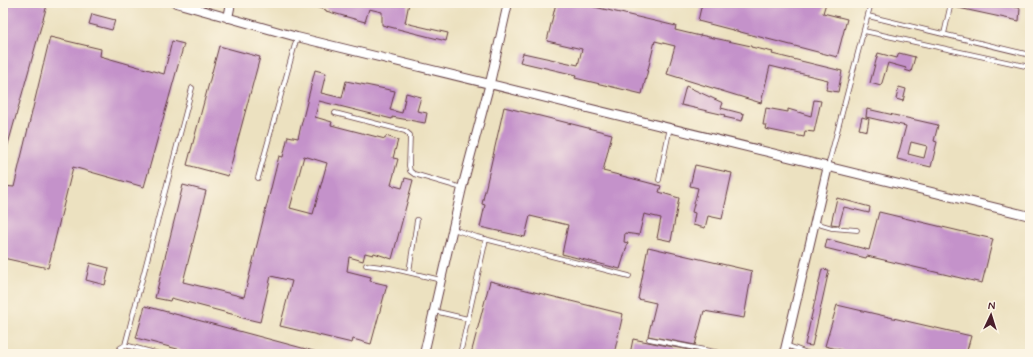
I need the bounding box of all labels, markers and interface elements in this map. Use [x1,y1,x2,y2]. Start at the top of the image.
north arrow [971,295,1011,335]
text: N [987,299,996,313]

